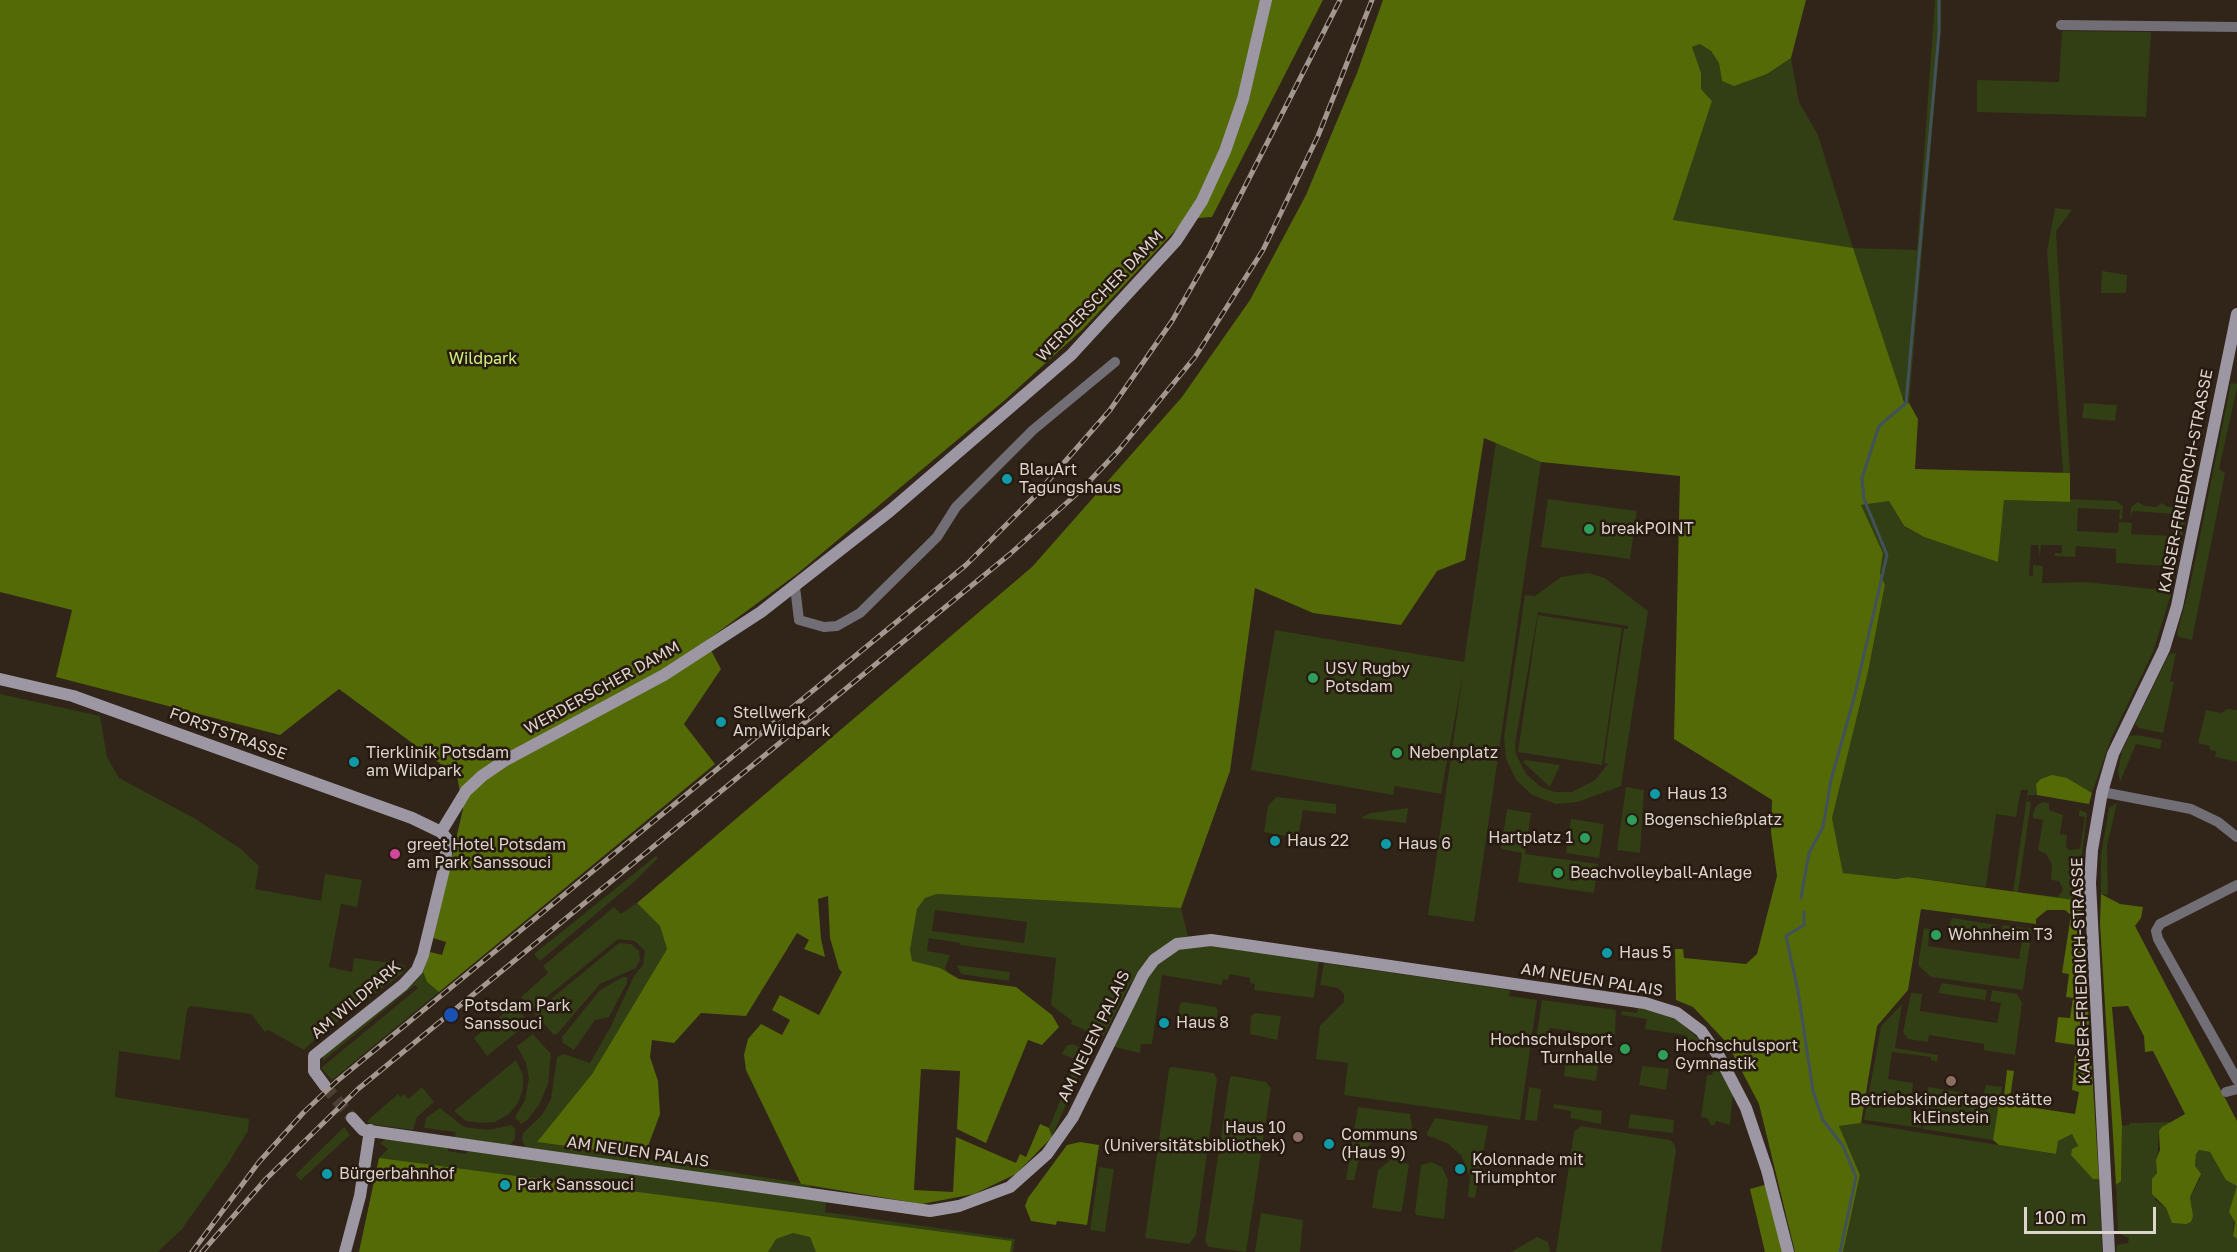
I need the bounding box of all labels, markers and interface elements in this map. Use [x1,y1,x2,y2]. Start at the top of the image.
street label: WERDERSCHER DAMM [1032,226,1168,366]
park label: Wildpark [449,349,517,369]
street label: KAISER-FRIEDRICH-STRASSE [2155,368,2217,594]
place label: BlauArt Tagungshaus [1019,460,1121,498]
marker: BlauArt Tagungshaus [1000,472,1014,486]
place label: breakPOINT [1601,519,1694,539]
marker: breakPOINT [1582,522,1596,536]
street label: WERDERSCHER DAMM [521,637,683,739]
place label: USV Rugby Potsdam [1325,659,1410,697]
marker: USV Rugby Potsdam [1306,671,1320,685]
place label: Stellwerk Am Wildpark [733,703,830,741]
street label: FORSTSTRASSE [167,704,289,764]
marker: Stellwerk Am Wildpark [714,715,728,729]
place label: Tierklinik Potsdam am Wildpark [366,743,509,781]
place label: Nebenplatz [1409,743,1498,763]
marker: Nebenplatz [1390,746,1404,760]
marker: Tierklinik Potsdam am Wildpark [347,755,361,769]
place label: Haus 13 [1667,784,1727,804]
marker: Haus 13 [1648,787,1662,801]
place label: Bogenschießplatz [1644,810,1782,830]
marker: Bogenschießplatz [1625,813,1639,827]
place label: Hartplatz 1 [1488,828,1573,848]
place label: Haus 22 [1287,831,1349,851]
marker: Hartplatz 1 [1578,831,1592,845]
marker: Haus 22 [1268,834,1282,848]
place label: Haus 6 [1398,834,1451,854]
place label: greet Hotel Potsdam am Park Sanssouci [407,835,566,873]
marker: Haus 6 [1379,837,1393,851]
marker: greet Hotel Potsdam am Park Sanssouci [388,847,402,861]
street label: KAISER-FRIEDRICH-STRASSE [2067,857,2095,1085]
place label: Beachvolleyball-Anlage [1570,863,1752,883]
marker: Beachvolleyball-Anlage [1551,866,1565,880]
place label: Wohnheim T3 [1948,925,2053,945]
marker: Wohnheim T3 [1929,928,1943,942]
place label: Haus 5 [1619,943,1672,963]
marker: Haus 5 [1600,946,1614,960]
street label: AM WILDPARK [307,957,405,1043]
street label: AM NEUEN PALAIS [1520,959,1664,1001]
street label: AM NEUEN PALAIS [1054,967,1134,1105]
place label: Potsdam Park Sanssouci [464,996,570,1034]
marker: Potsdam Park Sanssouci [442,1006,460,1024]
place label: Haus 8 [1176,1013,1229,1033]
marker: Haus 8 [1157,1016,1171,1030]
place label: Hochschulsport Turnhalle [1490,1030,1613,1068]
place label: Hochschulsport Gymnastik [1675,1036,1798,1074]
marker: Hochschulsport Turnhalle [1618,1042,1632,1056]
marker: Hochschulsport Gymnastik [1656,1048,1670,1062]
marker: Betriebskindertagesstätte klEinstein [1944,1074,1958,1088]
place label: Betriebskindertagesstätte klEinstein [1850,1090,2052,1128]
place label: Haus 10 (Universitätsbibliothek) [1103,1118,1286,1156]
place label: Communs (Haus 9) [1341,1125,1418,1163]
marker: Haus 10 (Universitätsbibliothek) [1291,1130,1305,1144]
street label: AM NEUEN PALAIS [566,1133,710,1171]
marker: Communs (Haus 9) [1322,1137,1336,1151]
place label: Kolonnade mit Triumphtor [1472,1150,1584,1188]
marker: Kolonnade mit Triumphtor [1453,1162,1467,1176]
place label: Bürgerbahnhof [339,1164,455,1184]
marker: Bürgerbahnhof [320,1167,334,1181]
place label: Park Sanssouci [517,1175,634,1195]
marker: Park Sanssouci [498,1178,512,1192]
scale bar [2027,1195,2159,1233]
text: 100 m [2035,1206,2086,1228]

